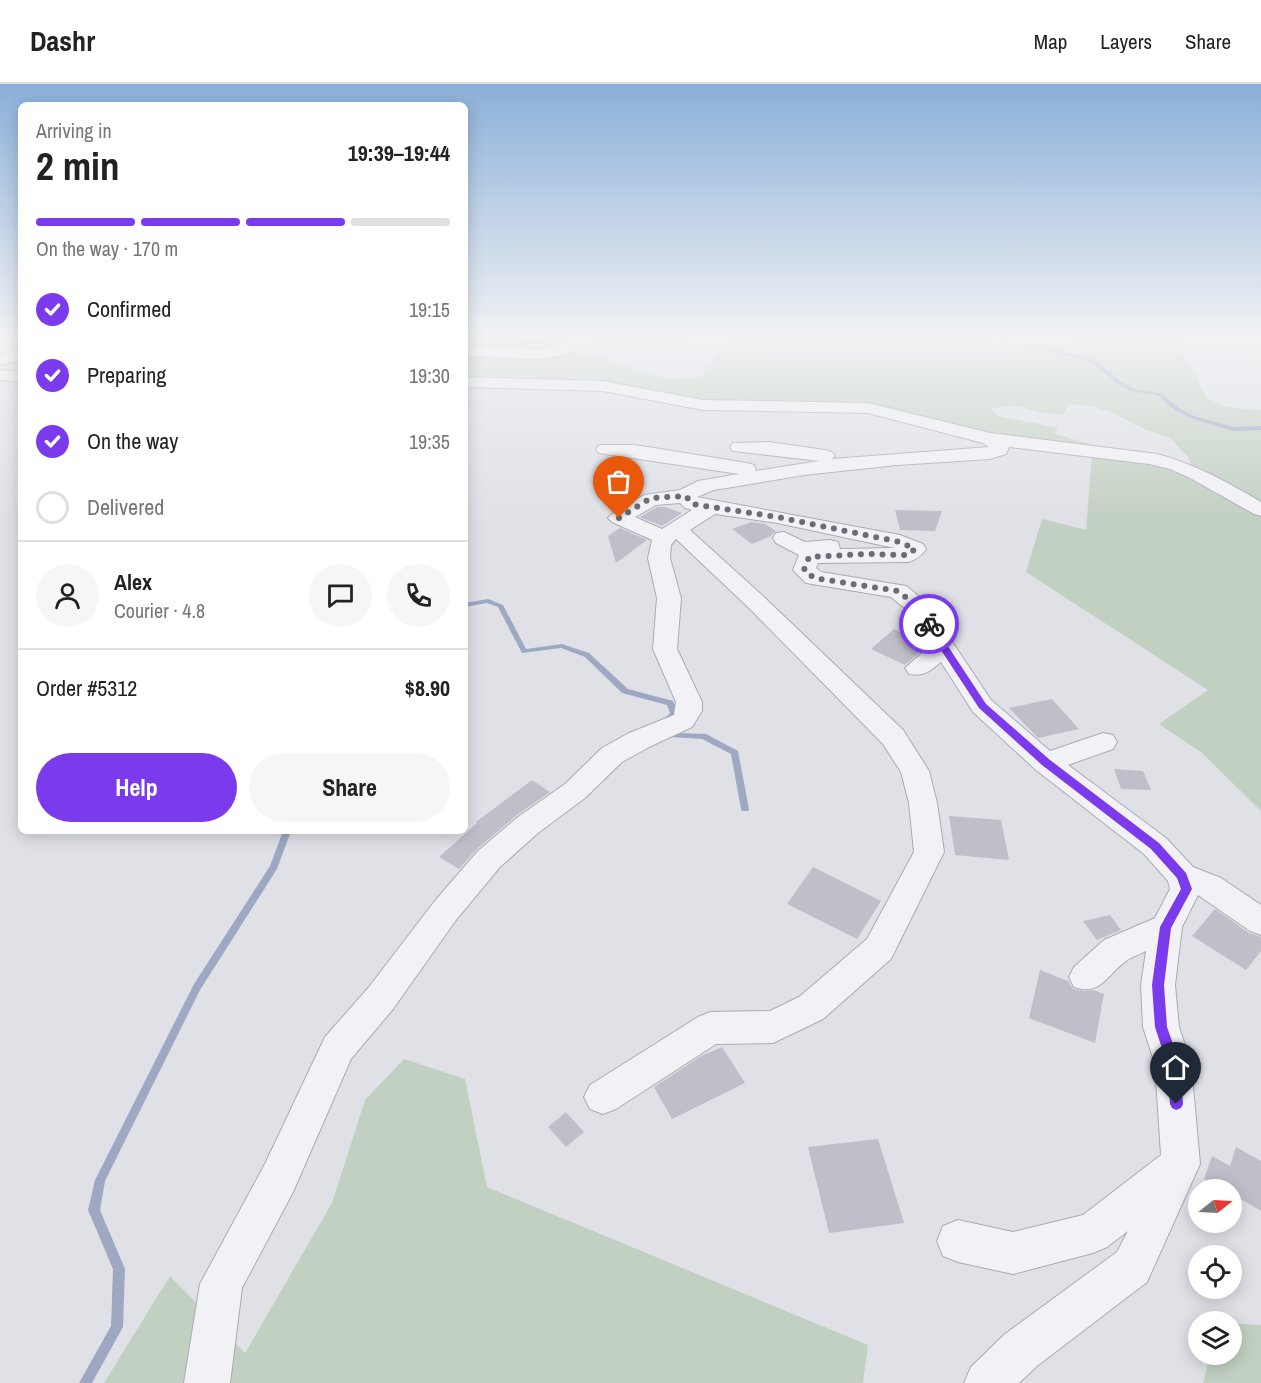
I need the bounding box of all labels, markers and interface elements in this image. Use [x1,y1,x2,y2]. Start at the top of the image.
text: Dashr [30,22,95,60]
text: Map [1034,27,1067,56]
text: Layers [1100,27,1152,56]
text: Share [1185,27,1231,56]
text: Arriving in [36,117,112,144]
text: 19:39–19:44 [348,138,450,168]
text: 2 min [36,140,120,192]
text: On the way · 170 m [36,235,178,262]
icon: check [36,293,69,326]
text: Confirmed [87,294,171,324]
text: 19:15 [409,296,450,323]
icon: check [36,359,69,392]
text: Preparing [87,360,166,390]
text: 19:30 [409,362,450,389]
icon: check [36,425,69,458]
text: On the way [87,426,178,456]
text: 19:35 [409,428,450,455]
pin [593,456,644,518]
icon: bag [602,465,635,498]
text: Delivered [87,492,164,522]
button: person [36,564,99,627]
button: chat [309,564,372,627]
button: phone [387,564,450,627]
text: Alex [114,567,152,597]
courier [899,594,959,654]
text: Courier · 4.8 [114,597,205,624]
icon: bike [913,608,946,641]
text: Order #5312 [36,673,137,703]
text: $8.90 [405,673,450,703]
button: Help [36,753,237,822]
button: Share [249,753,450,822]
pin [1150,1042,1201,1104]
icon: home [1159,1051,1192,1084]
north arrow [1188,1179,1242,1233]
map controls [1188,1179,1242,1365]
button: locate [1188,1245,1242,1299]
button: layers [1188,1311,1242,1365]

